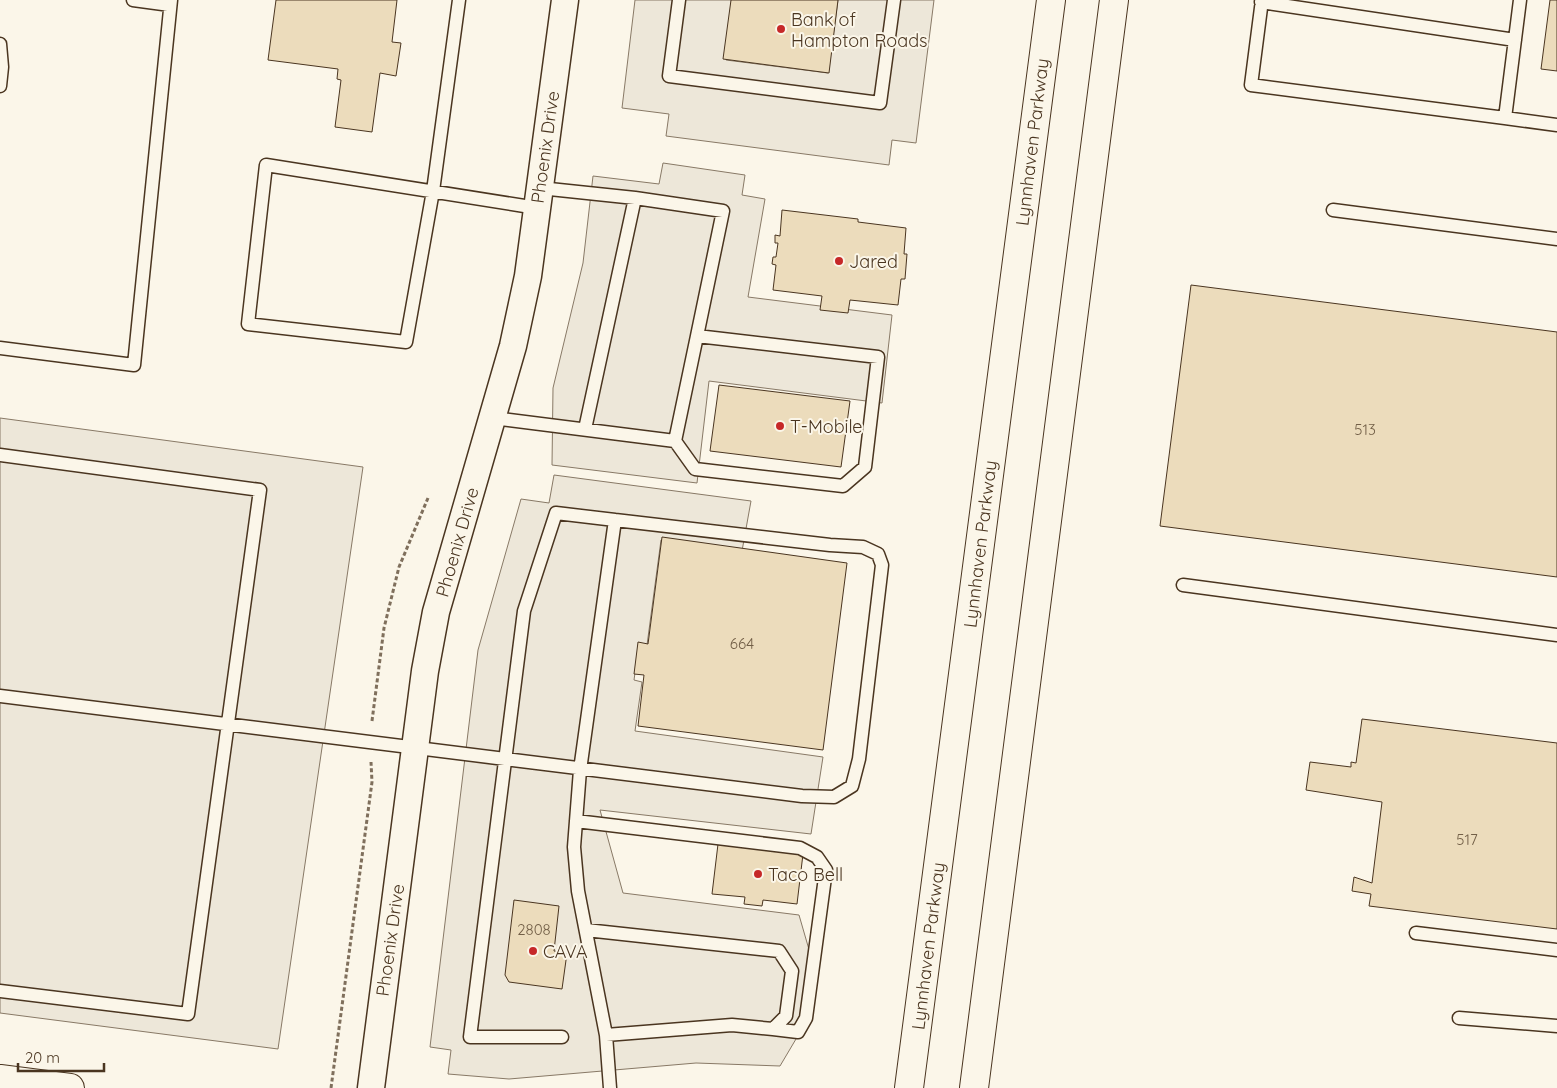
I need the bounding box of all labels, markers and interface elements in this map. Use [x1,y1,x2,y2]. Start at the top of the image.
place label: Bank of Hampton Roads [791,8,928,52]
marker: Bank of Hampton Roads [775,23,787,35]
street label: Lynnhaven Parkway [1010,57,1054,227]
street label: Phoenix Drive [526,89,564,205]
place label: Jared [849,250,898,273]
marker: Jared [833,255,845,267]
place label: T-Mobile [790,415,863,438]
marker: T-Mobile [774,420,786,432]
house number: 513 [1354,420,1376,439]
street label: Lynnhaven Parkway [958,459,1002,629]
street label: Phoenix Drive [430,484,484,600]
house number: 664 [730,634,754,653]
house number: 517 [1456,830,1478,849]
street label: Lynnhaven Parkway [906,861,950,1031]
place label: Taco Bell [768,863,843,886]
marker: Taco Bell [752,868,764,880]
street label: Phoenix Drive [371,882,409,998]
house number: 2808 [517,920,551,939]
place label: CAVA [543,940,588,963]
marker: CAVA [527,945,539,957]
scale bar [18,1040,104,1072]
text: 20 m [25,1048,60,1067]

